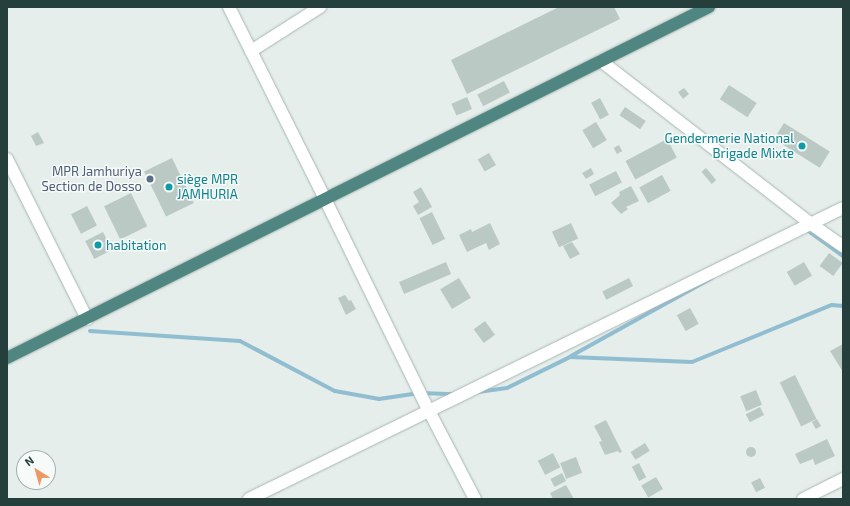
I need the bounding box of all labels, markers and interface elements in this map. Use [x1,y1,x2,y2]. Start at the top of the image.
place label: Gendermerie National Brigade Mixte [665,131,794,162]
marker: Gendermerie National Brigade Mixte [797,141,807,151]
place label: MPR Jamhuriya Section de Dosso [41,164,142,195]
place label: siège MPR JAMHURIA [177,172,238,203]
marker: MPR Jamhuriya Section de Dosso [145,174,155,184]
marker: siège MPR JAMHURIA [164,182,174,192]
place label: habitation [106,237,167,253]
marker: habitation [93,240,103,250]
north arrow [16,450,56,490]
text: N [22,453,36,468]

